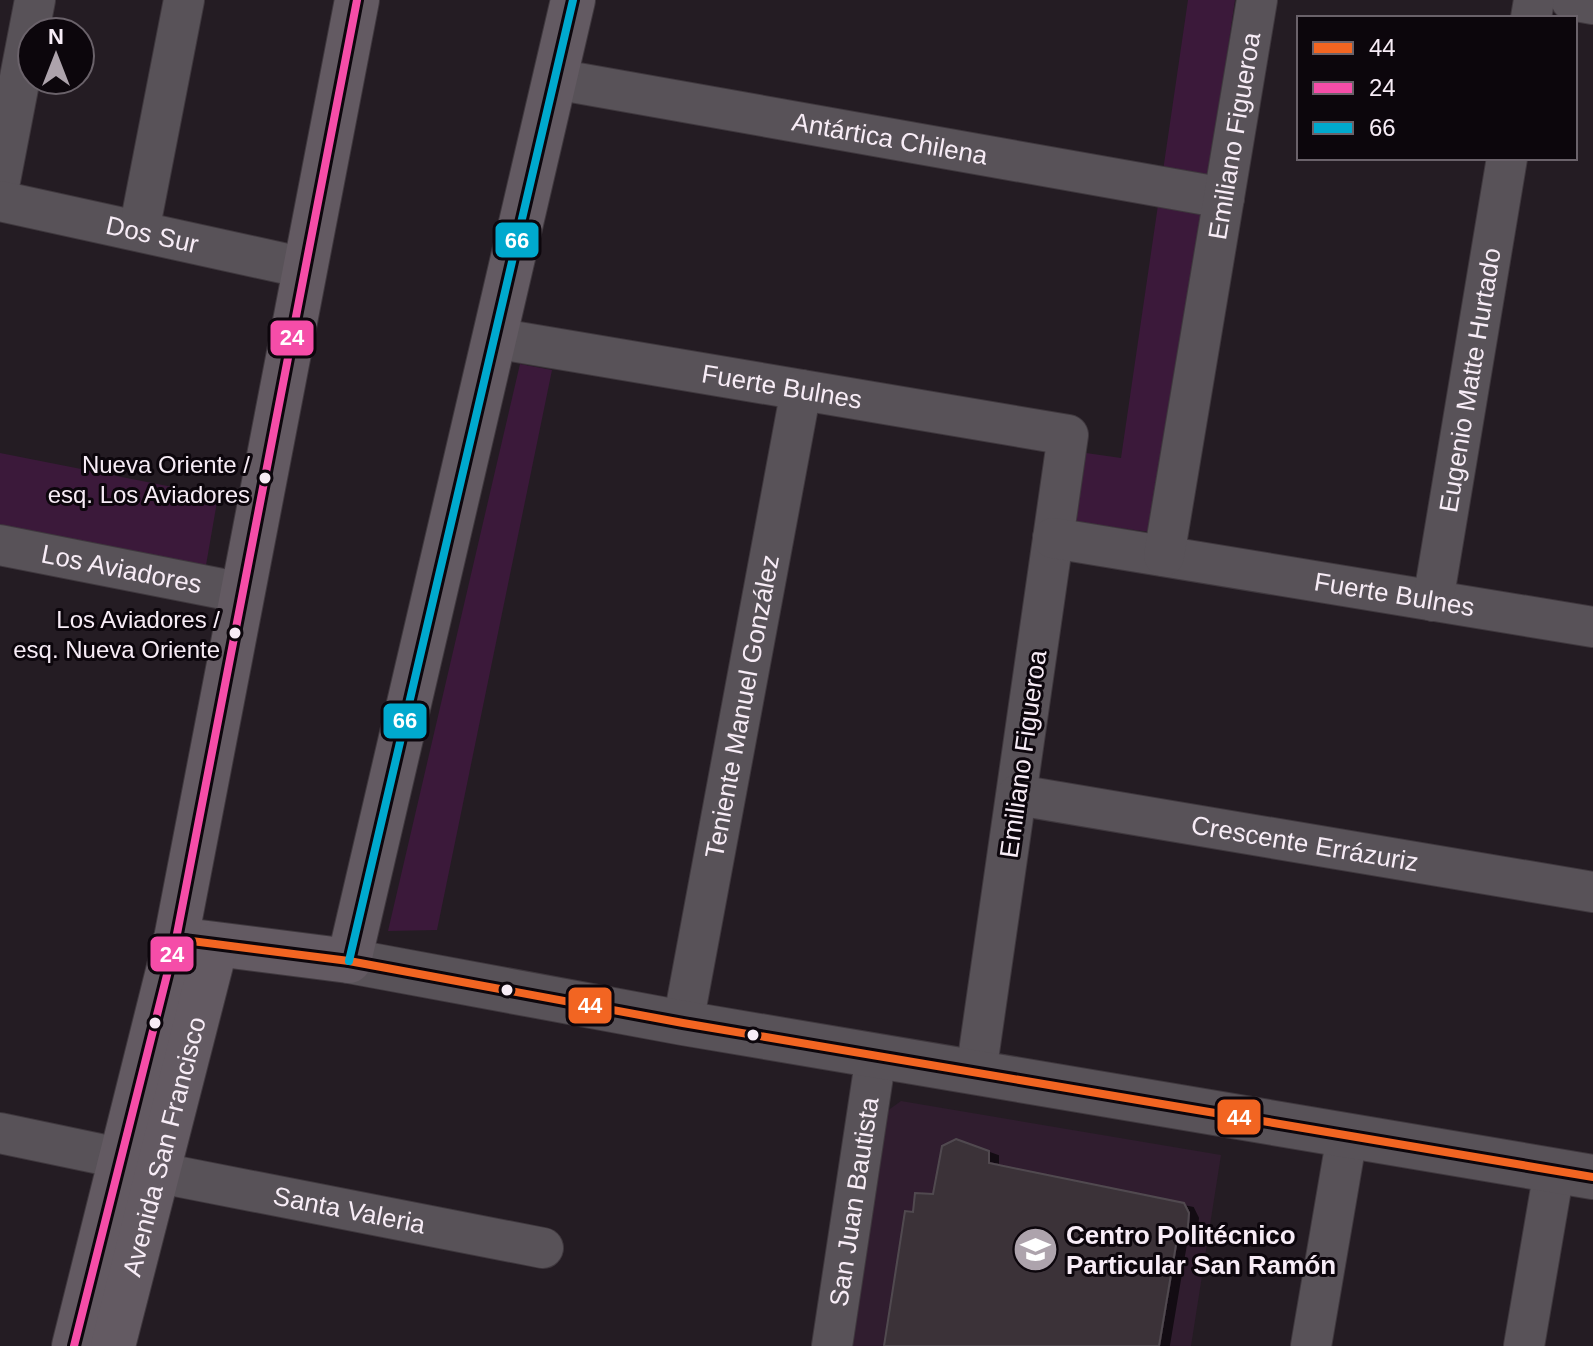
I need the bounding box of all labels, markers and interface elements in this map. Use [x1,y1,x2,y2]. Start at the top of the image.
north arrow [16,16,96,96]
legend [1297,16,1577,160]
text: N [48,24,64,49]
street label: Emiliano Figueroa [1202,29,1266,242]
text: 44 [1369,34,1396,61]
text: 24 [1369,74,1396,101]
street label: Antártica Chilena [790,106,990,171]
text: 66 [1369,114,1396,141]
street label: Dos Sur [103,210,202,259]
line badge: 66 [494,221,540,259]
text: 66 [505,228,529,253]
street label: Eugenio Matte Hurtado [1433,246,1507,514]
line badge: 24 [269,319,315,357]
text: 24 [280,325,305,350]
street label: Fuerte Bulnes [700,358,864,415]
place label: Nueva Oriente / esq. Los Aviadores [48,451,250,508]
marker: Nueva Oriente / esq. Los Aviadores [257,470,273,486]
street label: Los Aviadores [39,539,204,600]
street label: Teniente Manuel González [699,552,785,861]
street label: Fuerte Bulnes [1312,566,1477,622]
place label: Los Aviadores / esq. Nueva Oriente [13,606,220,663]
marker: Los Aviadores / esq. Nueva Oriente [227,625,243,641]
street label: Emiliano Figueroa [994,648,1053,860]
line badge: 66 [382,702,428,740]
text: 66 [393,708,417,733]
street label: Crescente Errázuriz [1189,810,1421,877]
line badge: 24 [149,935,195,973]
text: 24 [160,942,185,967]
unlabelled marker [499,982,515,998]
line badge: 44 [567,986,613,1025]
text: 44 [578,993,603,1018]
street label: Avenida San Francisco [117,1013,212,1280]
unlabelled marker [147,1015,163,1031]
unlabelled marker [745,1027,761,1043]
street label: San Juan Bautista [823,1094,885,1308]
line badge: 44 [1216,1098,1262,1136]
text: 44 [1227,1105,1252,1130]
street label: Santa Valeria [271,1181,428,1240]
place label: Centro Politécnico Particular San Ramón [1066,1220,1336,1280]
school or university icon: Centro Politécnico Particular San Ramón [1011,1226,1059,1274]

